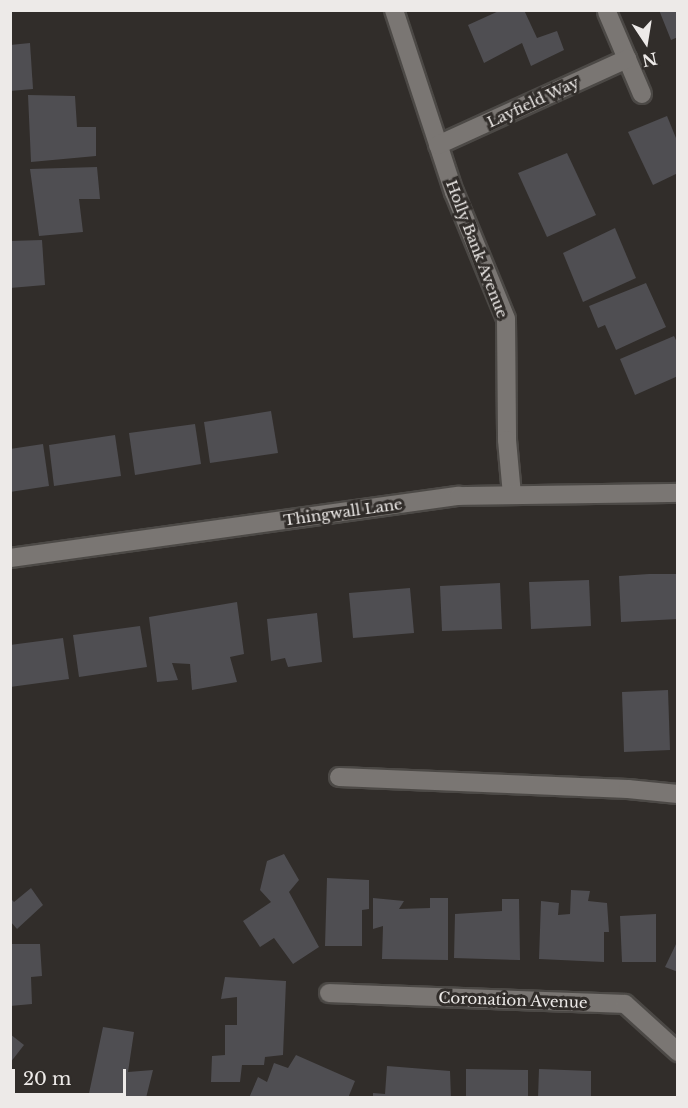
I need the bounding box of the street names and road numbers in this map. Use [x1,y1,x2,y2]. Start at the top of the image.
street label: Layfield Way [484,73,582,131]
street label: Holly Bank Avenue [442,177,512,321]
street label: Thingwall Lane [282,495,404,529]
street label: Coronation Avenue [438,988,588,1012]

